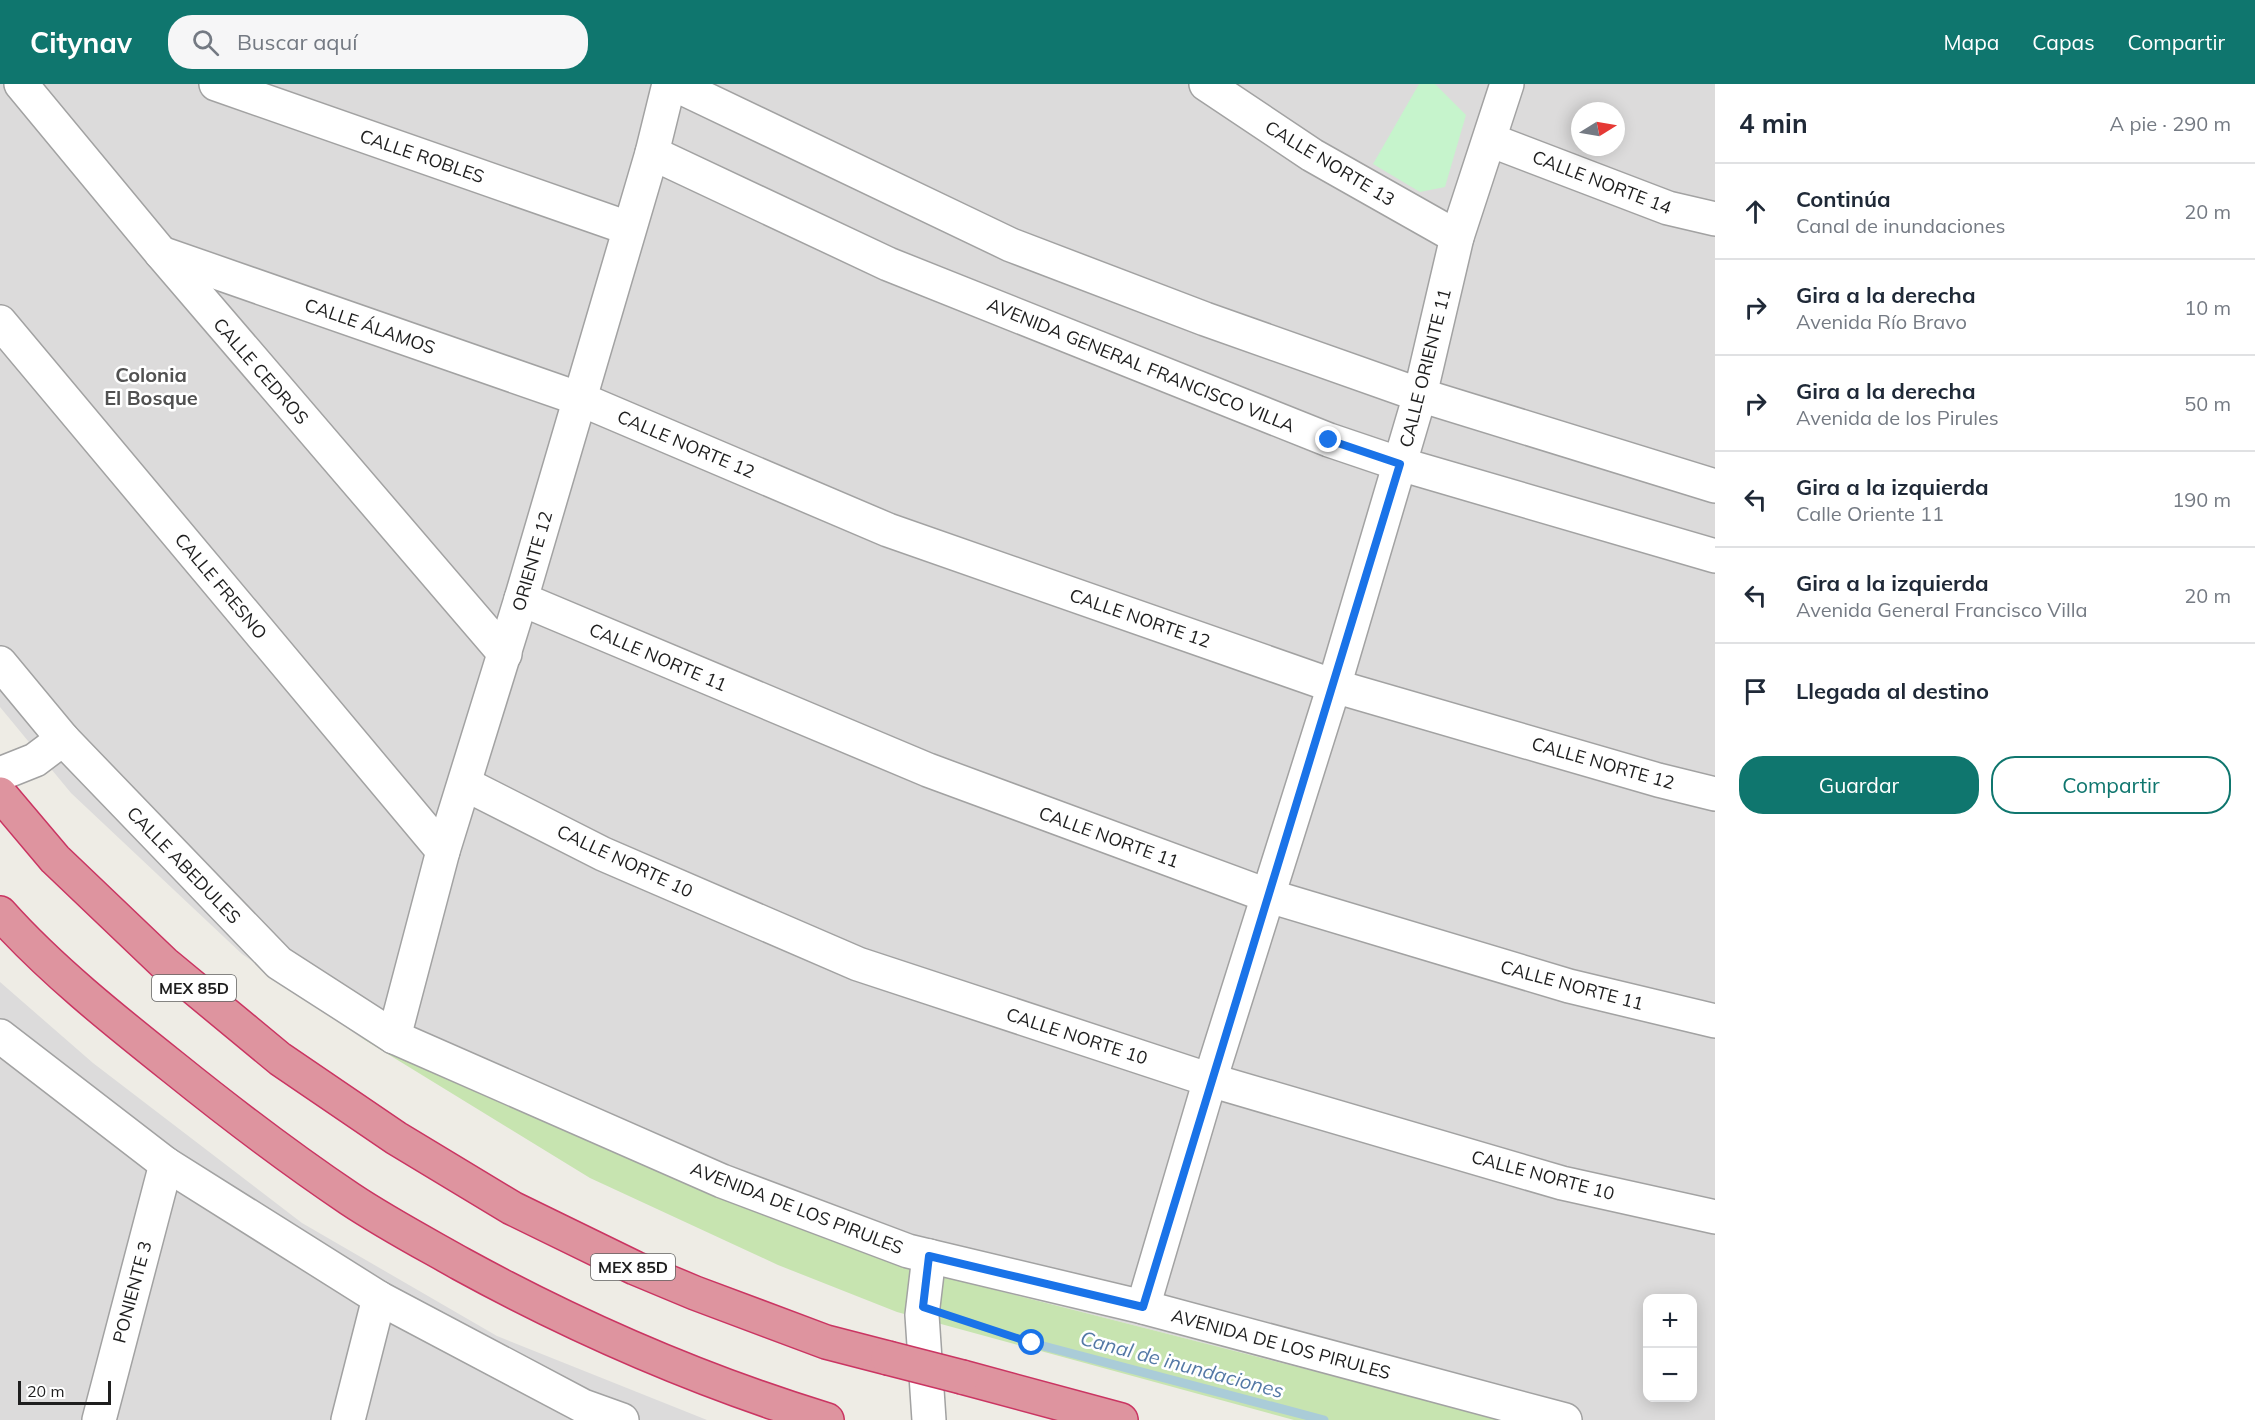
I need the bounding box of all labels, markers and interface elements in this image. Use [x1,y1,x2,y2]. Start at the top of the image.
search box [168,15,588,69]
text: Citynav [30,25,132,60]
icon: search [189,26,222,59]
text: Buscar aquí [237,28,358,56]
text: Mapa [1944,29,1999,55]
text: Capas [2032,29,2095,55]
text: Compartir [2128,29,2225,55]
north arrow [1571,102,1625,156]
text: 4 min [1739,107,1808,140]
text: A pie · 290 m [2110,111,2231,136]
street label: CALLE NORTE 13 [1261,115,1399,211]
street label: CALLE ROBLES [357,124,487,188]
street label: CALLE NORTE 14 [1529,145,1675,219]
text: Continúa [1796,185,1891,213]
icon: ahead [1739,195,1772,228]
text: 20 m [2184,199,2231,224]
text: Canal de inundaciones [1796,213,2006,238]
text: Gira a la derecha [1796,281,1976,309]
street label: CALLE ORIENTE 11 [1394,286,1456,450]
icon: right [1739,291,1772,324]
street label: CALLE ÁLAMOS [302,293,438,359]
street label: AVENIDA GENERAL FRANCISCO VILLA [984,293,1298,437]
text: 10 m [2184,295,2231,320]
text: Avenida Río Bravo [1796,309,1967,334]
street label: CALLE CEDROS [208,313,314,429]
district label: Colonia El Bosque [104,362,198,410]
text: Gira a la derecha [1796,377,1976,405]
icon: right [1739,387,1772,420]
text: 50 m [2184,391,2231,416]
street label: CALLE NORTE 12 [614,405,758,483]
text: Avenida de los Pirules [1796,405,1999,430]
route end [1315,426,1341,452]
text: Gira a la izquierda [1796,473,1989,501]
icon: left [1739,483,1772,516]
text: 190 m [2172,487,2231,512]
text: Calle Oriente 11 [1796,501,1944,526]
street label: ORIENTE 12 [507,508,557,614]
street label: CALLE FRESNO [170,528,272,644]
text: Gira a la izquierda [1796,569,1989,597]
icon: left [1739,579,1772,612]
street label: CALLE NORTE 12 [1067,583,1213,653]
text: 20 m [2184,583,2231,608]
text: Avenida General Francisco Villa [1796,597,2088,622]
street label: CALLE NORTE 11 [586,618,730,696]
icon: arrive [1739,675,1772,708]
text: Llegada al destino [1796,677,1989,705]
street label: CALLE NORTE 12 [1529,732,1677,794]
button: Guardar [1739,756,1979,814]
button: Compartir [1991,756,2231,814]
street label: CALLE NORTE 11 [1036,801,1182,873]
street label: CALLE ABEDULES [122,802,246,928]
street label: CALLE NORTE 10 [553,819,697,903]
street label: CALLE NORTE 11 [1498,955,1646,1015]
road number: MEX 85D [152,975,236,1001]
street label: CALLE NORTE 10 [1003,1002,1151,1070]
street label: CALLE NORTE 10 [1469,1145,1617,1205]
street label: AVENIDA DE LOS PIRULES [688,1157,906,1259]
street label: PONIENTE 3 [107,1239,157,1345]
road number: MEX 85D [591,1254,675,1280]
map controls [1643,1294,1697,1402]
button: + [1643,1294,1697,1348]
street label: AVENIDA DE LOS PIRULES [1169,1304,1393,1384]
water label: Canal de inundaciones [1078,1325,1286,1403]
route start [1018,1329,1044,1355]
button: − [1643,1348,1697,1402]
scale bar [18,1378,111,1406]
text: 20 m [27,1381,64,1401]

